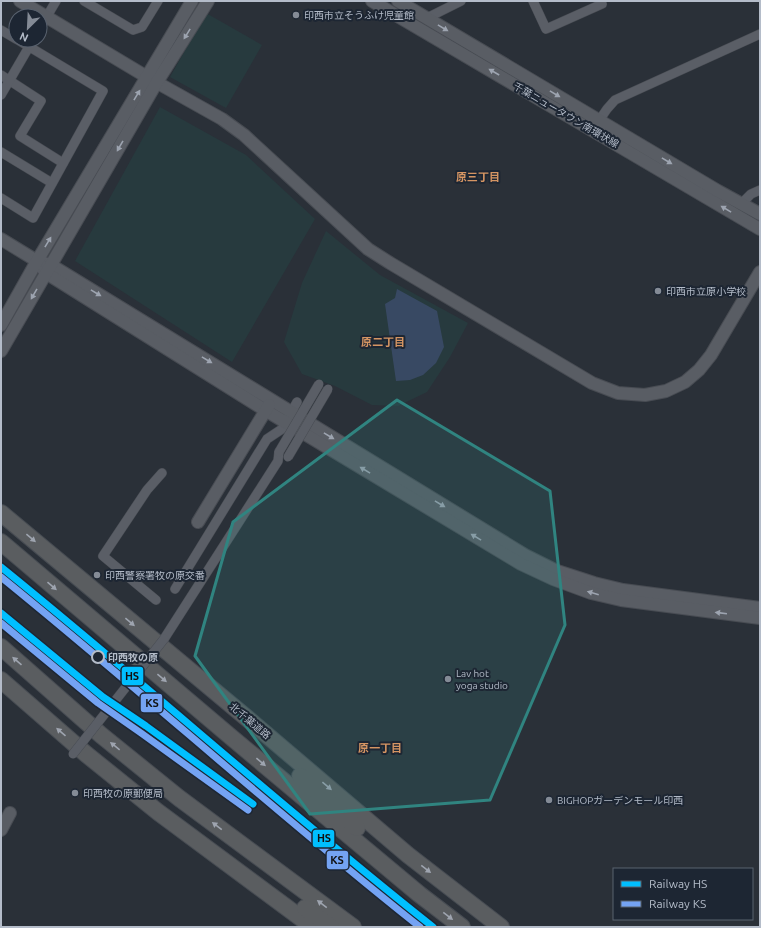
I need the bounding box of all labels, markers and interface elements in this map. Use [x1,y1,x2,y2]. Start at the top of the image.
north arrow [8,8,48,48]
marker: 印西市立そうふけ児童館 [291,10,301,20]
place label: 印西市立そうふけ児童館 [304,10,414,21]
one-way arrow [437,24,449,31]
one-way arrow [183,29,191,39]
text: N [18,30,30,44]
one-way arrow [488,69,500,76]
street label: 千葉ニュータウン南環状線 [511,80,621,150]
one-way arrow [133,89,140,101]
one-way arrow [549,91,561,98]
one-way arrow [117,140,124,152]
one-way arrow [661,157,673,164]
district label: 原三丁目 [456,171,500,183]
one-way arrow [720,206,732,213]
one-way arrow [45,236,52,248]
marker: 印西市立原小学校 [653,286,663,296]
place label: 印西市立原小学校 [666,286,746,297]
one-way arrow [30,288,37,300]
one-way arrow [90,289,102,296]
district label: 原二丁目 [361,336,405,348]
one-way arrow [201,357,213,364]
one-way arrow [323,432,335,439]
one-way arrow [360,466,370,474]
one-way arrow [434,500,446,507]
one-way arrow [471,533,481,541]
one-way arrow [25,534,36,543]
marker: 印西警察署牧の原交番 [92,570,102,580]
place label: 印西警察署牧の原交番 [105,570,205,581]
one-way arrow [47,581,57,590]
one-way arrow [587,590,599,596]
one-way arrow [715,610,727,616]
one-way arrow [125,617,136,626]
marker: 印西牧の原 [91,650,105,664]
place label: 印西牧の原 [108,652,158,663]
one-way arrow [12,657,22,666]
line badge: HS [121,666,144,686]
place label: Lav hot yoga studio [456,668,508,691]
text: HS [125,670,139,682]
one-way arrow [157,674,167,683]
marker: Lav hot yoga studio [443,674,453,684]
line badge: KS [140,693,163,713]
text: KS [145,697,159,709]
street label: 北千葉道路 [227,701,273,741]
one-way arrow [56,728,66,737]
one-way arrow [110,742,120,751]
district label: 原一丁目 [358,742,402,754]
one-way arrow [256,758,267,767]
one-way arrow [322,781,332,790]
marker: 印西牧の原郵便局 [70,788,80,798]
place label: 印西牧の原郵便局 [83,788,163,799]
marker: BIGHOPガーデンモール印西 [544,795,554,805]
place label: BIGHOPガーデンモール印西 [557,795,683,806]
one-way arrow [212,822,223,831]
line badge: HS [312,829,335,848]
text: HS [317,832,331,844]
line badge: KS [326,850,349,870]
text: KS [330,854,344,866]
one-way arrow [421,865,432,874]
legend [613,868,753,920]
text: Railway HS [649,877,707,890]
text: Railway KS [649,897,706,910]
one-way arrow [317,900,327,908]
one-way arrow [443,912,454,920]

